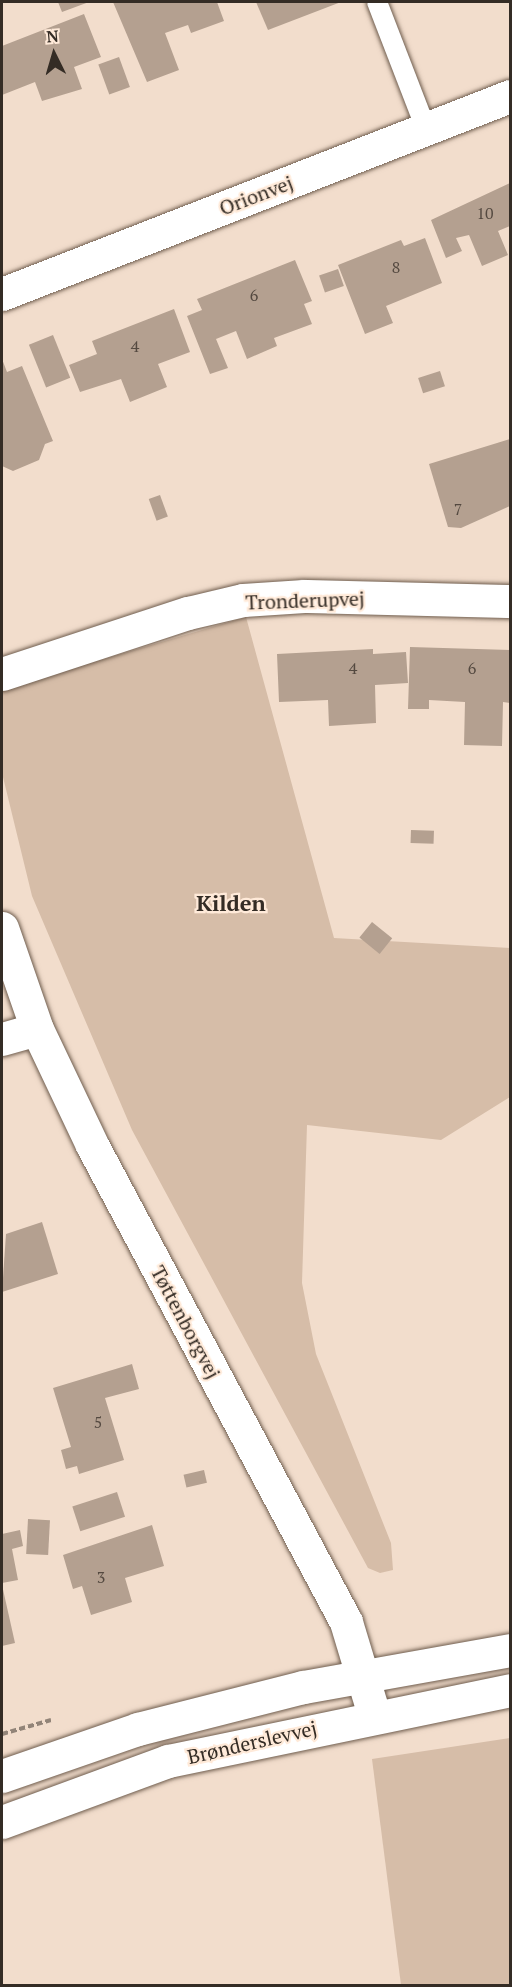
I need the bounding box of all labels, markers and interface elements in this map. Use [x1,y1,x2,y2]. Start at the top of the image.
north arrow [24,24,84,84]
text: N [45,25,59,48]
street label: Orionvej [216,170,296,220]
house number: 10 [476,203,494,223]
house number: 8 [392,257,400,277]
house number: 6 [250,285,258,305]
house number: 4 [131,336,139,356]
house number: 7 [454,499,462,519]
street label: Tronderupvej [245,586,365,614]
house number: 4 [349,658,357,678]
house number: 6 [468,658,476,678]
district label: Kilden [196,890,266,916]
street label: Tøttenborgvej [146,1261,226,1383]
house number: 5 [94,1412,102,1432]
house number: 3 [97,1567,105,1587]
street label: Brønderslevvej [185,1715,319,1769]

